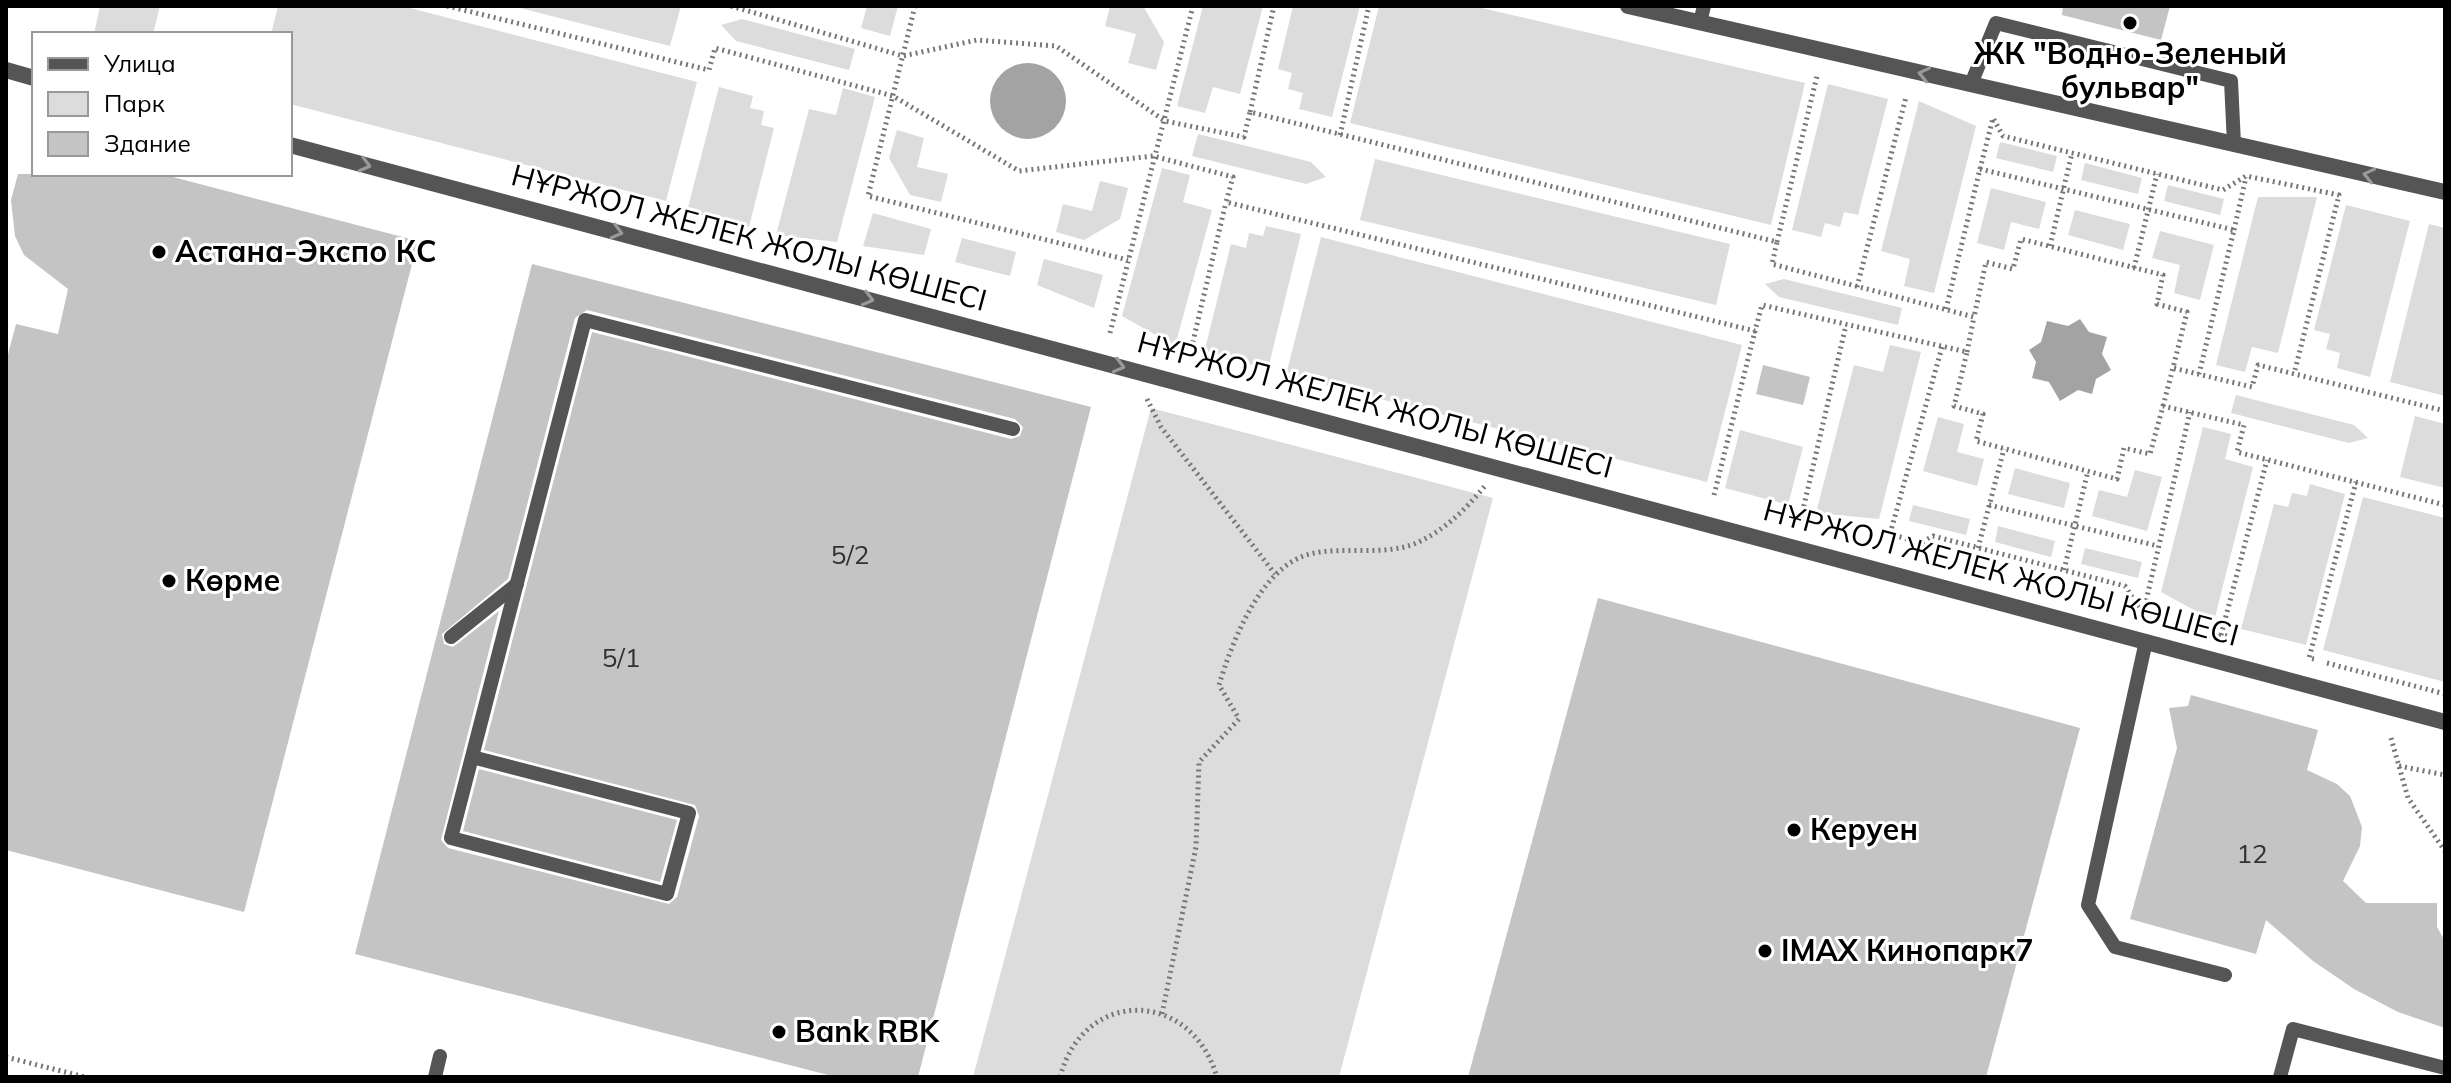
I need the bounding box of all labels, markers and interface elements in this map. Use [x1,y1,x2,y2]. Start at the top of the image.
marker: ЖК "Водно-Зеленый бульвар" [2121,14,2139,32]
legend [32,32,292,176]
place label: ЖК "Водно-Зеленый бульвар" [1973,34,2287,106]
text: Улица [103,48,176,78]
one-way arrow [1918,66,1932,83]
text: Парк [104,88,165,118]
text: Здание [104,128,191,158]
one-way arrow [358,155,372,172]
street label: НҰРЖОЛ ЖЕЛЕК ЖОЛЫ КӨШЕСІ [507,155,991,319]
one-way arrow [2363,167,2376,184]
one-way arrow [609,222,623,239]
place label: Астана-Экспо КС [175,232,437,270]
marker: Астана-Экспо КС [150,243,168,261]
one-way arrow [860,289,874,306]
street label: НҰРЖОЛ ЖЕЛЕК ЖОЛЫ КӨШЕСІ [1133,322,1617,486]
one-way arrow [1112,356,1126,373]
street label: НҰРЖОЛ ЖЕЛЕК ЖОЛЫ КӨШЕСІ [1759,490,2243,654]
house number: 5/2 [831,538,869,571]
place label: Көрме [185,561,280,599]
marker: Көрме [160,572,178,590]
house number: 5/1 [602,641,640,674]
place label: Керуен [1810,810,1918,848]
marker: Керуен [1785,821,1803,839]
house number: 12 [2236,837,2268,870]
place label: IMAX Кинопарк7 [1781,931,2033,969]
marker: IMAX Кинопарк7 [1756,942,1774,960]
place label: Bank RBK [795,1012,940,1050]
marker: Bank RBK [770,1023,788,1041]

